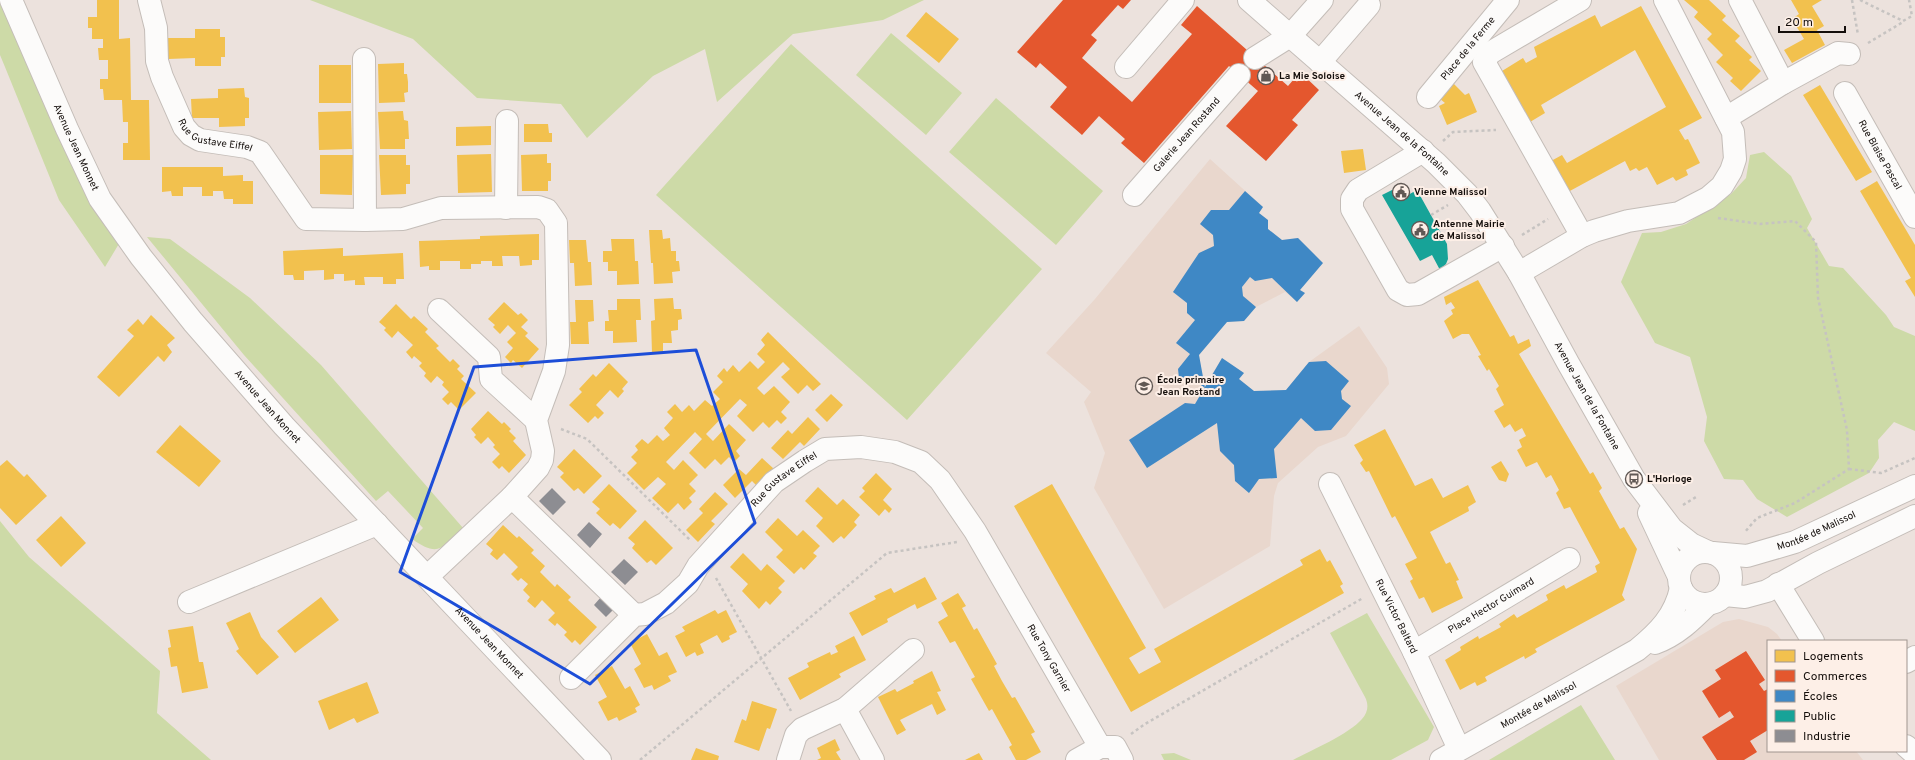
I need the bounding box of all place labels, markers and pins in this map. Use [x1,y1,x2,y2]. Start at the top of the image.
shop icon: La Mie Soloise [1256,66,1276,86]
place label: La Mie Soloise [1279,70,1346,83]
public building icon: Vienne Malissol [1391,182,1411,202]
place label: Vienne Malissol [1414,186,1487,199]
place label: Antenne Mairie de Malissol [1433,218,1505,243]
public building icon: Antenne Mairie de Malissol [1410,220,1430,240]
place label: École primaire Jean Rostand [1157,374,1225,399]
school or university icon: École primaire Jean Rostand [1134,376,1154,396]
bus stop icon: L'Horloge [1624,469,1644,489]
place label: L'Horloge [1647,473,1692,486]

